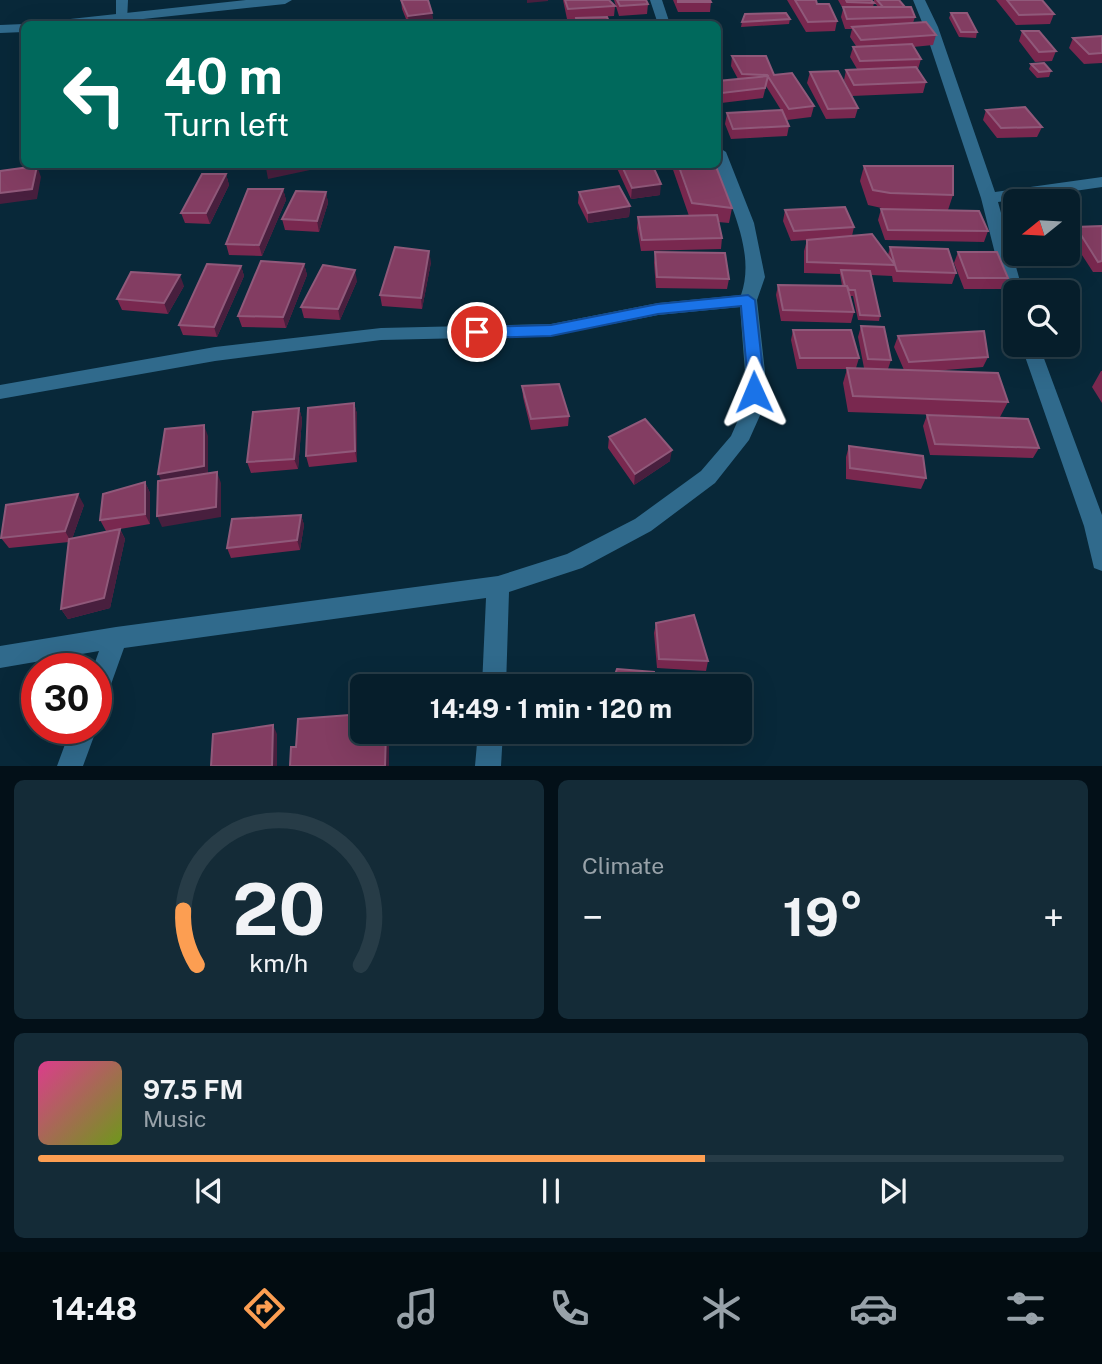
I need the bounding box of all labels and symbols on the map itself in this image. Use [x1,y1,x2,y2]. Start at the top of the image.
north arrow [1003,189,1080,266]
pin [447,302,507,362]
position arrow [717,355,791,429]
speed limit sign: 30 [21,653,112,744]

